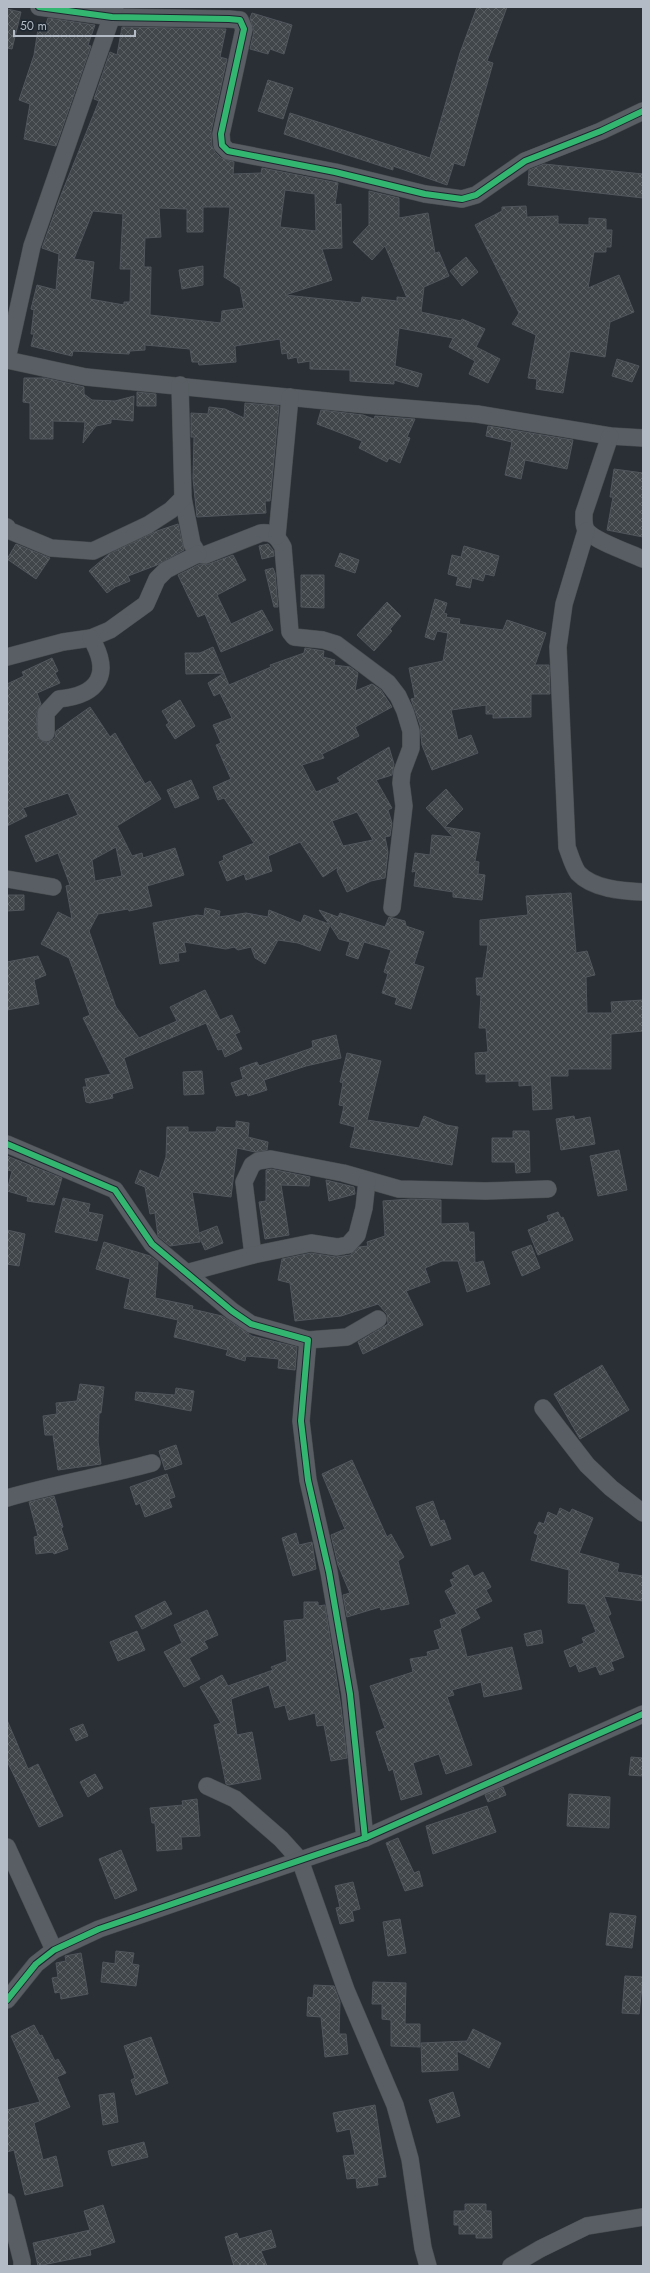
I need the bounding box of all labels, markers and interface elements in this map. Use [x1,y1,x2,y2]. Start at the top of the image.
scale bar [14,12,135,38]
text: 50 m [20,17,47,35]

